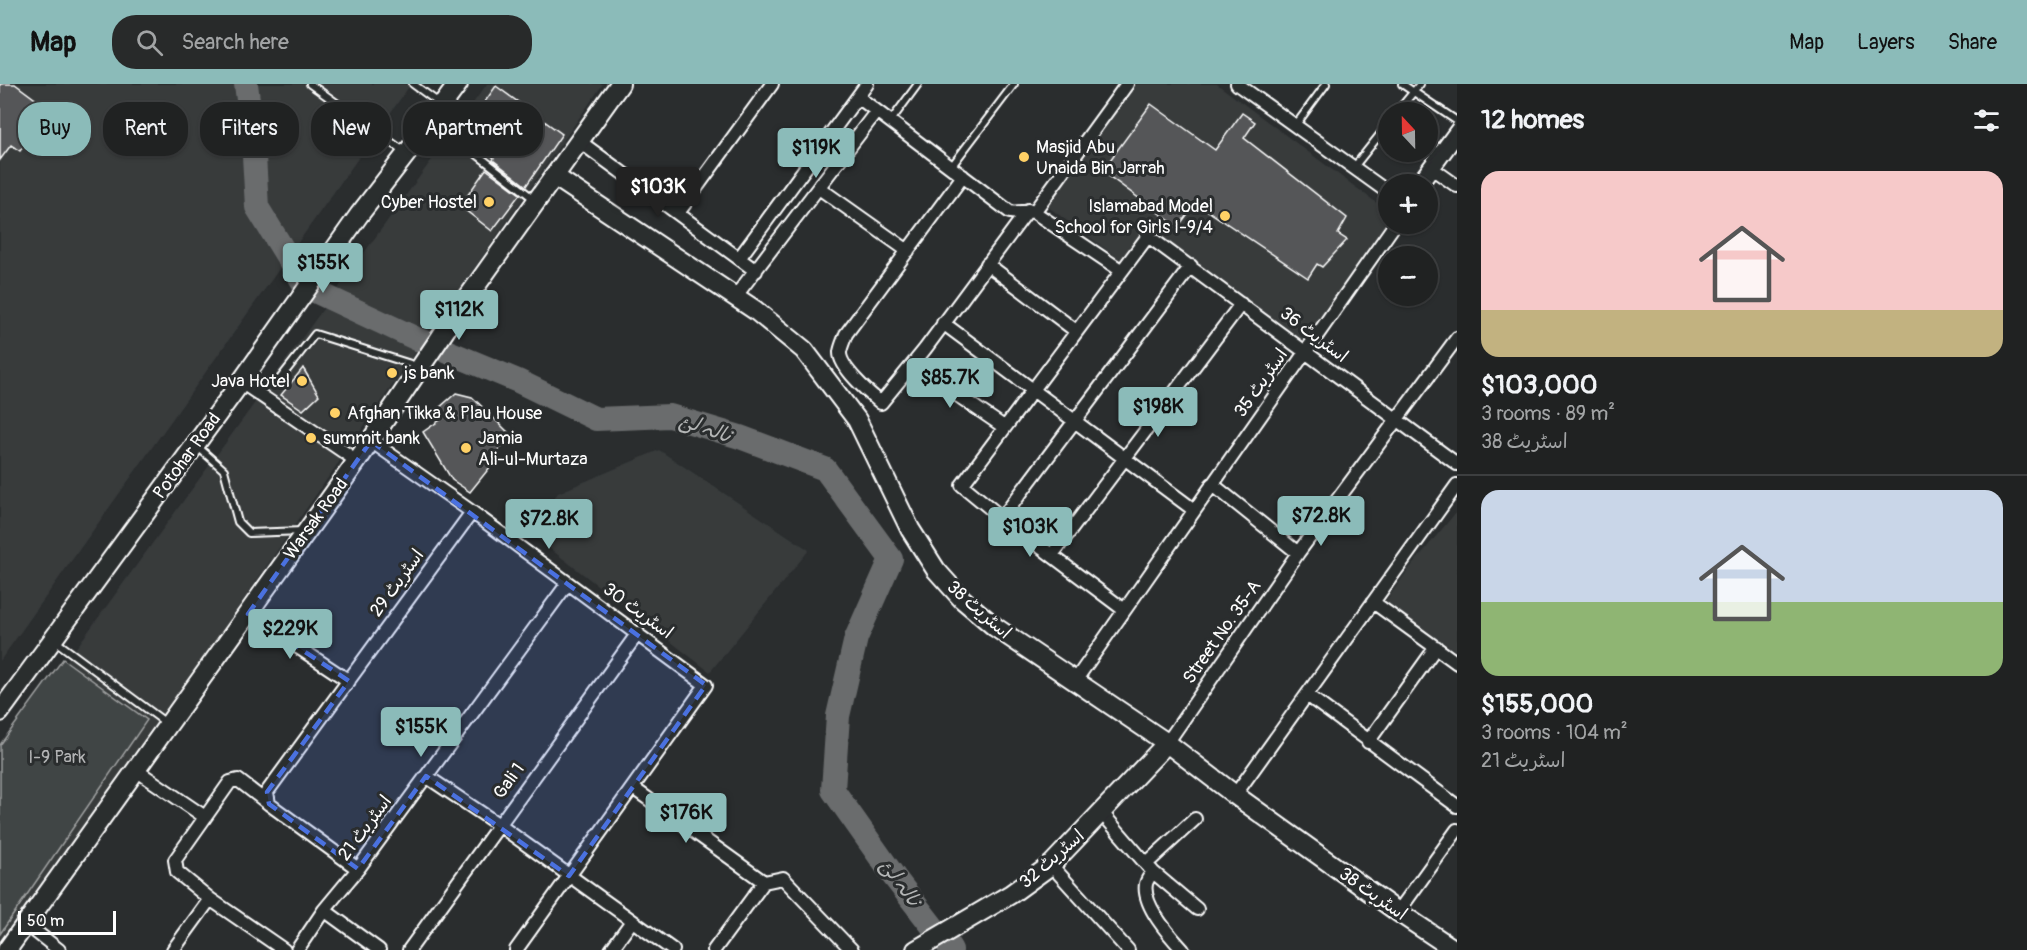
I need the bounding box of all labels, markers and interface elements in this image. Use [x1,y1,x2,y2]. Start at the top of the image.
search box [112,15,532,69]
text: Map [30,25,76,60]
icon: search [133,26,166,59]
text: Search here [181,28,289,56]
text: Map [1789,29,1824,56]
text: Layers [1857,29,1915,56]
text: Share [1948,29,1997,56]
chip: Buy [18,102,91,156]
chip: Rent [103,102,188,156]
chip: Filters [200,102,299,156]
chip: New [311,102,391,156]
chip: Apartment [403,102,543,156]
north arrow [1378,102,1438,162]
map controls [1378,102,1438,306]
text: 12 homes [1481,104,1584,136]
icon: filters [1970,104,2003,137]
pin: $119K [774,128,858,179]
text: $119K [792,135,840,160]
place label: Masjid Abu Unaida Bin Jarrah [1036,136,1165,180]
marker: Masjid Abu Unaida Bin Jarrah [1017,150,1031,164]
pin: $103K [616,167,700,218]
text: $103K [630,174,686,199]
button: + [1378,174,1438,234]
place label: Cyber Hostel [381,191,477,214]
marker: Cyber Hostel [482,195,496,209]
place label: Islamabad Model School for Girls I-9/4 [1054,195,1214,239]
marker: Islamabad Model School for Girls I-9/4 [1218,209,1232,223]
icon: home [1688,210,1796,318]
pin: $155K [281,243,365,294]
button: − [1378,246,1438,306]
text: $155K [297,250,349,275]
pin: $112K [417,290,501,341]
text: $112K [434,297,484,322]
street label: اسٹریٹ 36 [1275,302,1353,368]
street label: اسٹریٹ 35 [1229,344,1293,422]
pin: $85.7K [901,358,999,409]
place label: js bank [403,362,455,385]
text: $85.7K [921,365,979,390]
marker: js bank [385,366,399,380]
text: $103,000 [1481,369,1597,401]
place label: Java Hotel [211,370,290,393]
marker: Java Hotel [295,374,309,388]
pin: $198K [1116,387,1200,438]
text: $198K [1132,394,1184,419]
text: 3 rooms · 89 m² [1481,401,1615,426]
place label: Afghan Tikka & Plau House [347,402,542,425]
marker: Afghan Tikka & Plau House [328,406,342,420]
water label: نالہ لئ [676,407,737,449]
street label: Potohar Road [148,408,226,504]
place label: summit bank [323,427,420,450]
place label: Jamia Ali-ul-Murtaza [478,427,588,471]
text: اسٹریٹ 38 [1481,429,1568,454]
marker: summit bank [304,431,318,445]
marker: Jamia Ali-ul-Murtaza [459,441,473,455]
street label: Warsak Road [279,474,353,564]
pin: $72.8K [1272,496,1370,547]
pin: $72.8K [500,499,598,550]
text: $72.8K [1291,503,1351,528]
text: $72.8K [519,506,579,531]
pin: $103K [988,507,1072,558]
text: $103K [1002,514,1058,539]
icon: home [1688,529,1796,637]
street label: اسٹریٹ 29 [365,545,429,621]
street label: Street No. 35-A [1178,575,1266,688]
street label: اسٹریٹ 38 [942,576,1016,644]
street label: اسٹریٹ 30 [598,578,678,644]
pin: $229K [248,609,332,660]
text: $229K [262,616,318,641]
text: $155,000 [1481,688,1593,720]
pin: $155K [379,707,463,758]
text: $155K [395,714,447,739]
text: 3 rooms · 104 m² [1481,720,1628,745]
park label: I-9 Park [28,746,86,769]
text: اسٹریٹ 21 [1481,748,1565,773]
street label: Gali 1 [488,759,530,803]
street label: اسٹریٹ 21 [333,791,397,865]
pin: $176K [644,793,728,844]
text: $176K [660,800,712,825]
street label: اسٹریٹ 32 [1015,824,1089,894]
water label: نالہ لئ [875,854,928,913]
street label: اسٹریٹ 38 [1334,862,1412,926]
scale bar [18,908,116,936]
text: 50 m [27,911,64,931]

